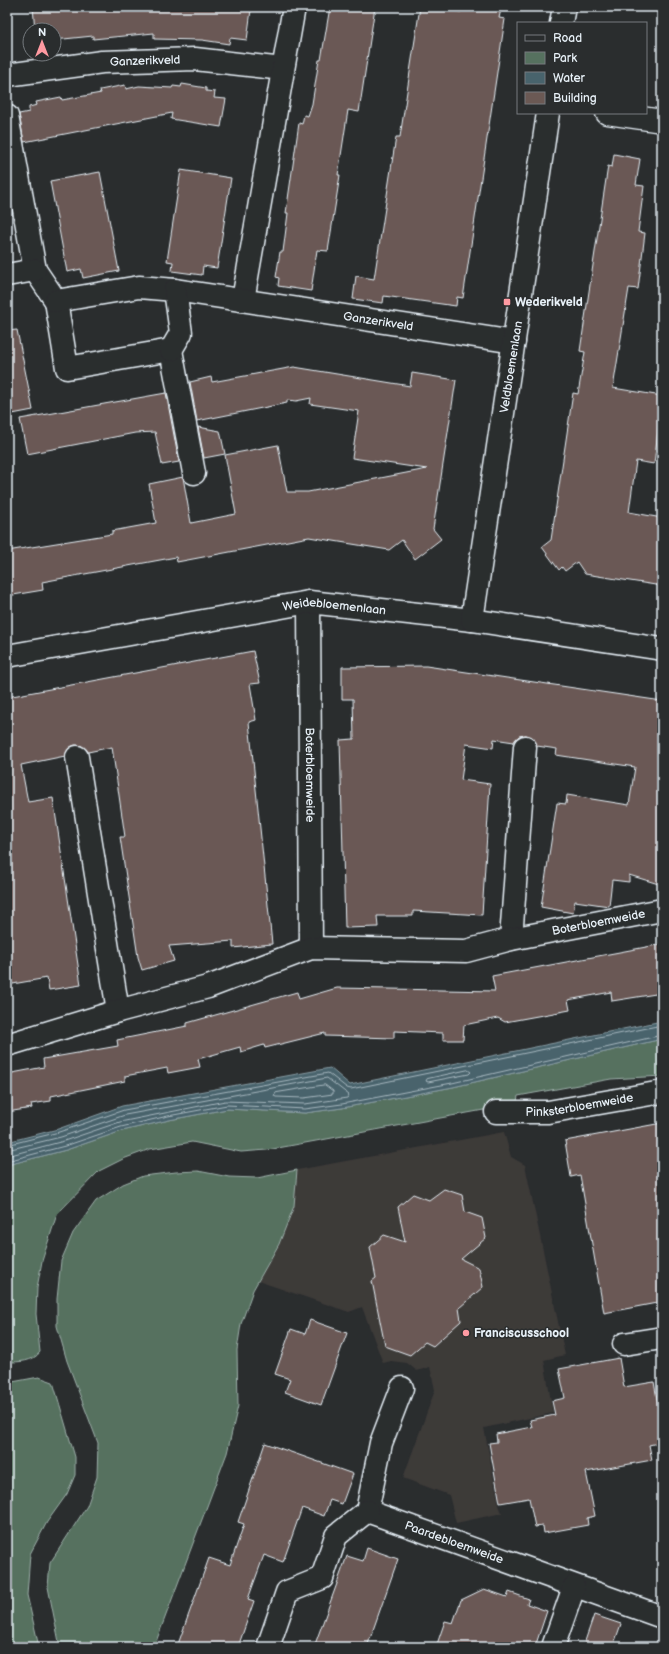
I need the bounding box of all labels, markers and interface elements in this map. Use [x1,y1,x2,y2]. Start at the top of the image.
north arrow [22,22,62,62]
legend [517,22,647,114]
text: N [38,26,46,39]
text: Road [553,31,582,46]
text: Park [553,51,577,66]
street label: Ganzerikveld [110,52,181,70]
text: Water [553,71,585,86]
text: Building [553,91,597,106]
place label: Wederikveld [515,295,583,310]
marker: Wederikveld [502,297,512,307]
street label: Ganzerikveld [342,309,414,334]
street label: Veldbloemenlaan [497,320,526,414]
street label: Weidebloemenlaan [281,595,387,618]
street label: Boterbloemweide [302,728,317,822]
street label: Boterbloemweide [551,906,646,939]
street label: Pinksterbloemweide [526,1090,635,1120]
place label: Franciscusschool [474,1326,569,1341]
marker: Franciscusschool [461,1328,471,1338]
street label: Paardebloemweide [403,1518,505,1567]

